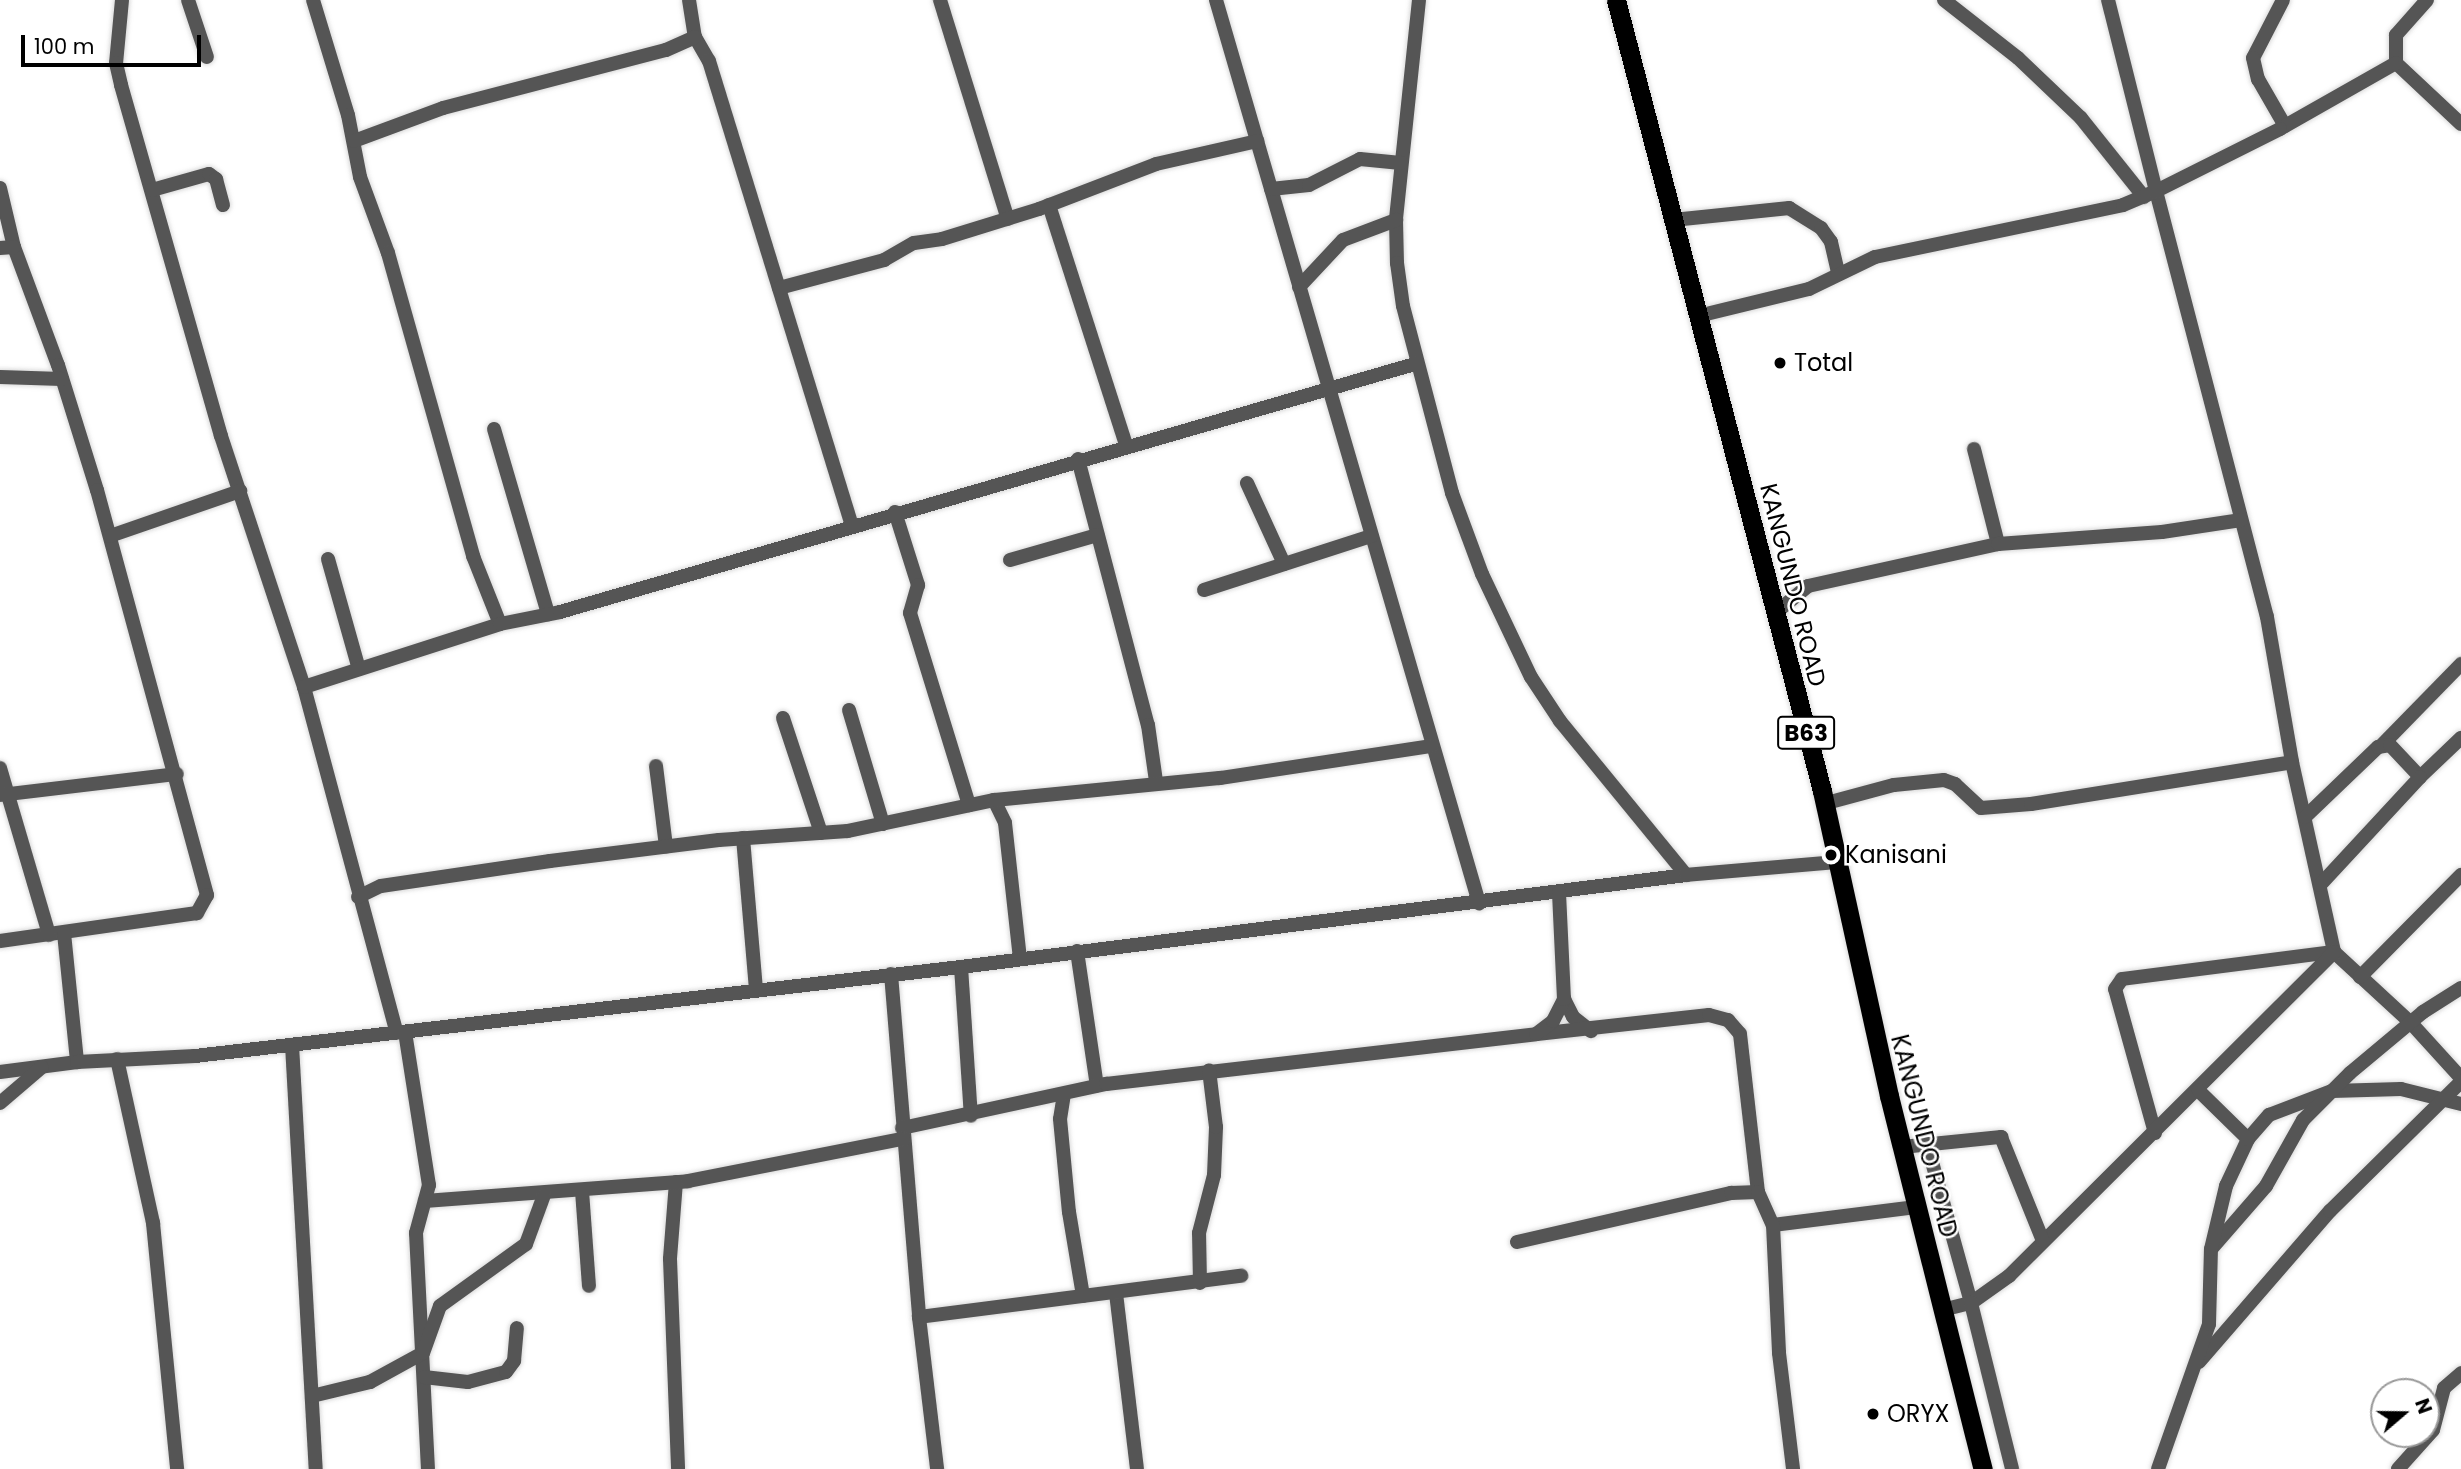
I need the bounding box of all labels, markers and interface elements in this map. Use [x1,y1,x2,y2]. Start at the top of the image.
scale bar [24,21,205,65]
text: 100 m [34,32,94,61]
place label: Total [1794,349,1853,377]
marker: Total [1772,355,1788,371]
street label: KANGUNDO ROAD [1754,481,1832,689]
road number: B63 [1776,713,1836,752]
place label: Kanisani [1845,841,1947,869]
marker: Kanisani [1823,847,1839,863]
street label: KANGUNDO ROAD [1885,1032,1963,1240]
north arrow [2370,1378,2440,1448]
text: N [2408,1395,2438,1418]
place label: ORYX [1887,1400,1949,1428]
marker: ORYX [1865,1406,1881,1422]

